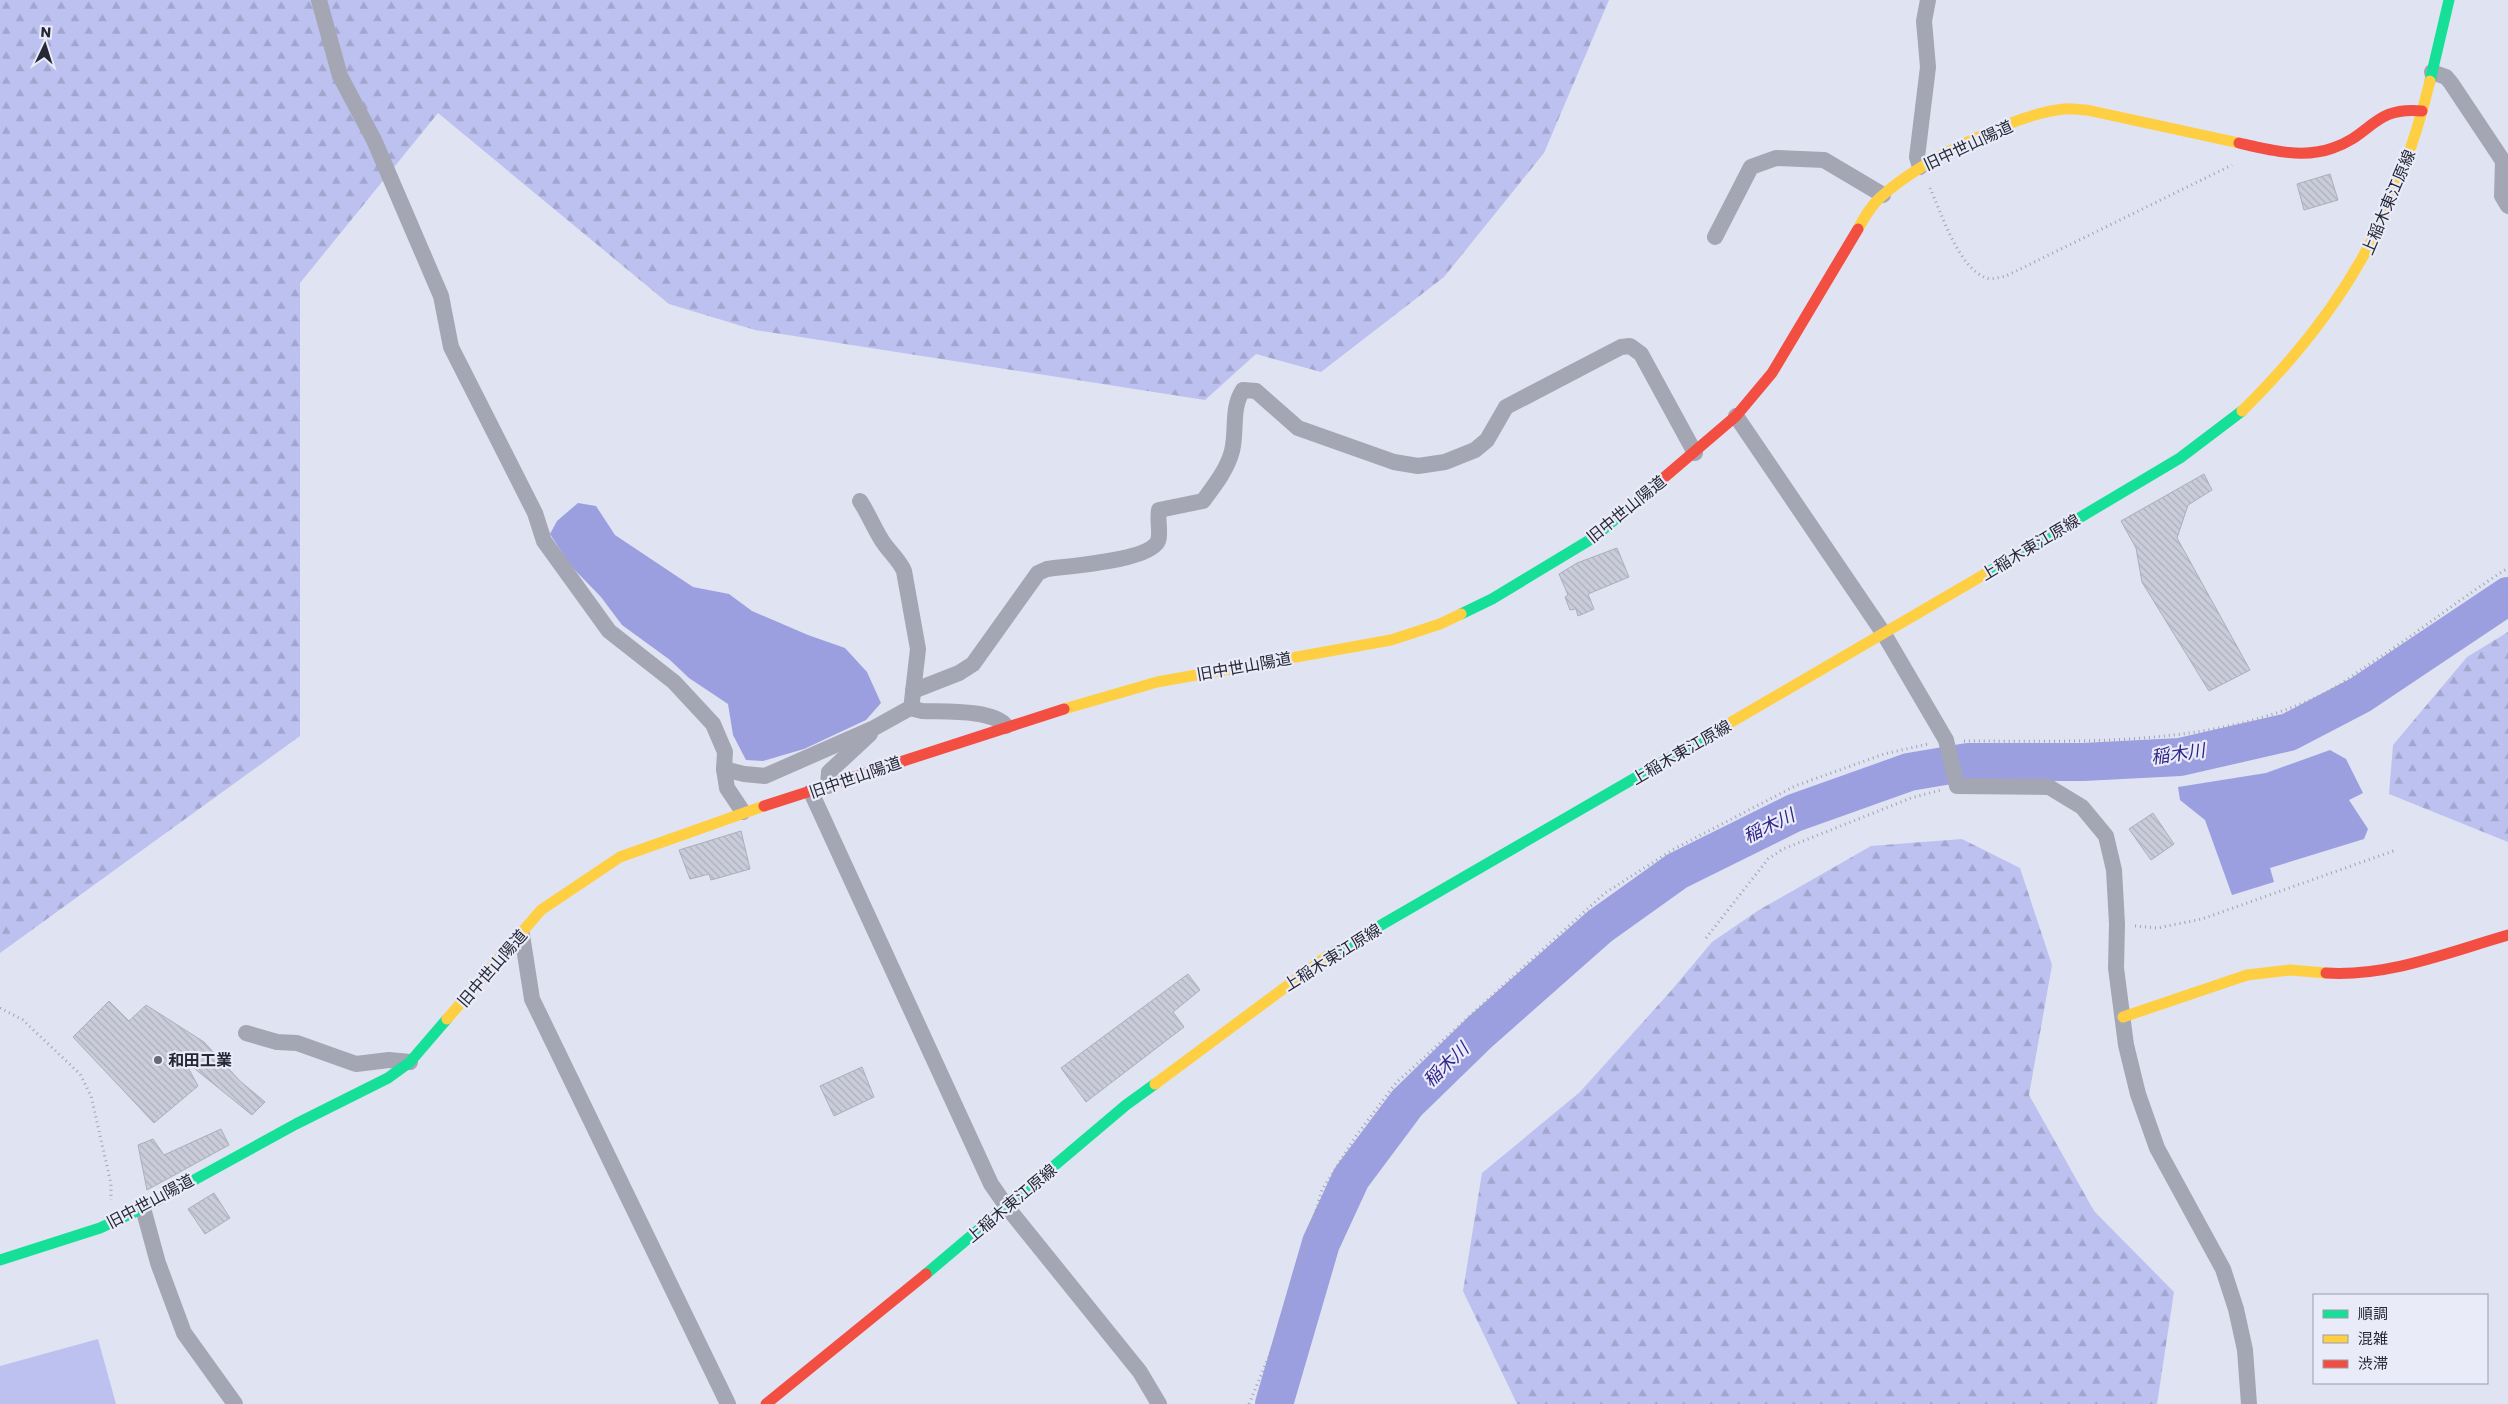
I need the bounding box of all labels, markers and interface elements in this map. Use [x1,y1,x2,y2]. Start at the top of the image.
north arrow [20,20,70,70]
text: N [40,22,52,42]
street label: 旧中世山陽道 [1920,115,2017,176]
street label: 上稲木東江原線 [2356,146,2421,258]
street label: 旧中世山陽道 [1582,470,1671,549]
street label: 上稲木東江原線 [1976,509,2084,586]
street label: 旧中世山陽道 [1195,647,1293,686]
street label: 上稲木東江原線 [1627,714,1736,790]
water label: 稲木川 [2149,737,2208,770]
street label: 旧中世山陽道 [806,751,904,804]
water label: 稲木川 [1739,802,1800,849]
street label: 上稲木東江原線 [1279,918,1386,997]
street label: 旧中世山陽道 [452,925,533,1012]
water label: 稲木川 [1418,1036,1475,1092]
place label: 和田工業 [168,1049,232,1072]
marker: 和田工業 [152,1054,164,1066]
street label: 上稲木東江原線 [961,1159,1062,1248]
street label: 旧中世山陽道 [102,1169,198,1234]
legend [2313,1294,2488,1384]
text: 順調 [2358,1303,2388,1324]
text: 混雑 [2358,1328,2388,1349]
text: 渋滞 [2358,1353,2388,1374]

